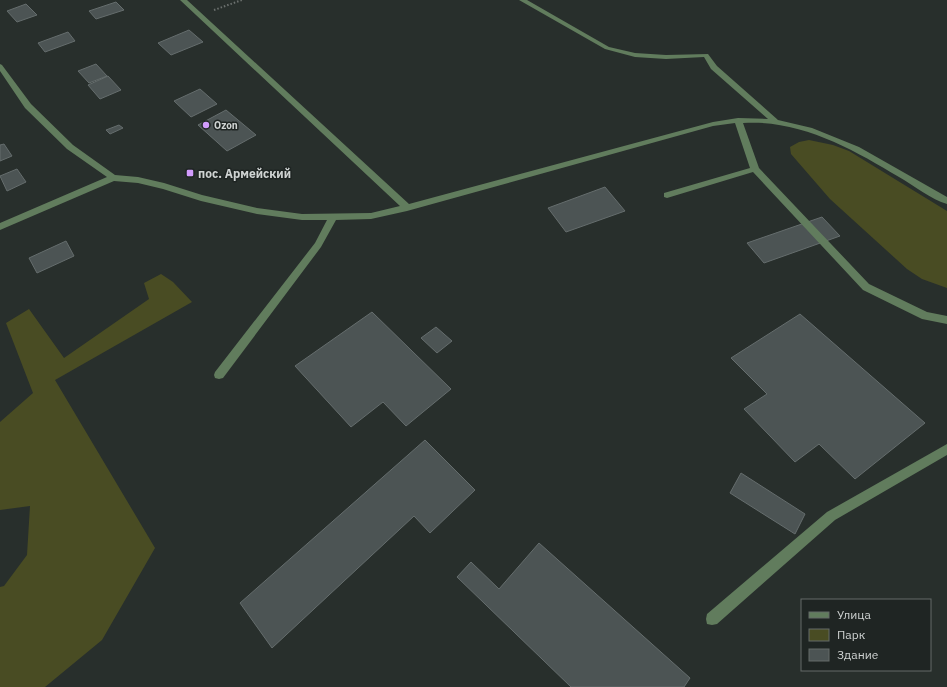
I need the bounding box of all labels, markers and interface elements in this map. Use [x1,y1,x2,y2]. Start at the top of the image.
place label: Ozon [214,119,238,132]
marker: Ozon [201,120,211,130]
place label: пос. Армейский [198,166,291,181]
marker: пос. Армейский [185,168,195,178]
legend [801,599,931,671]
text: Улица [837,607,871,622]
text: Парк [837,627,866,642]
text: Здание [837,647,879,662]

